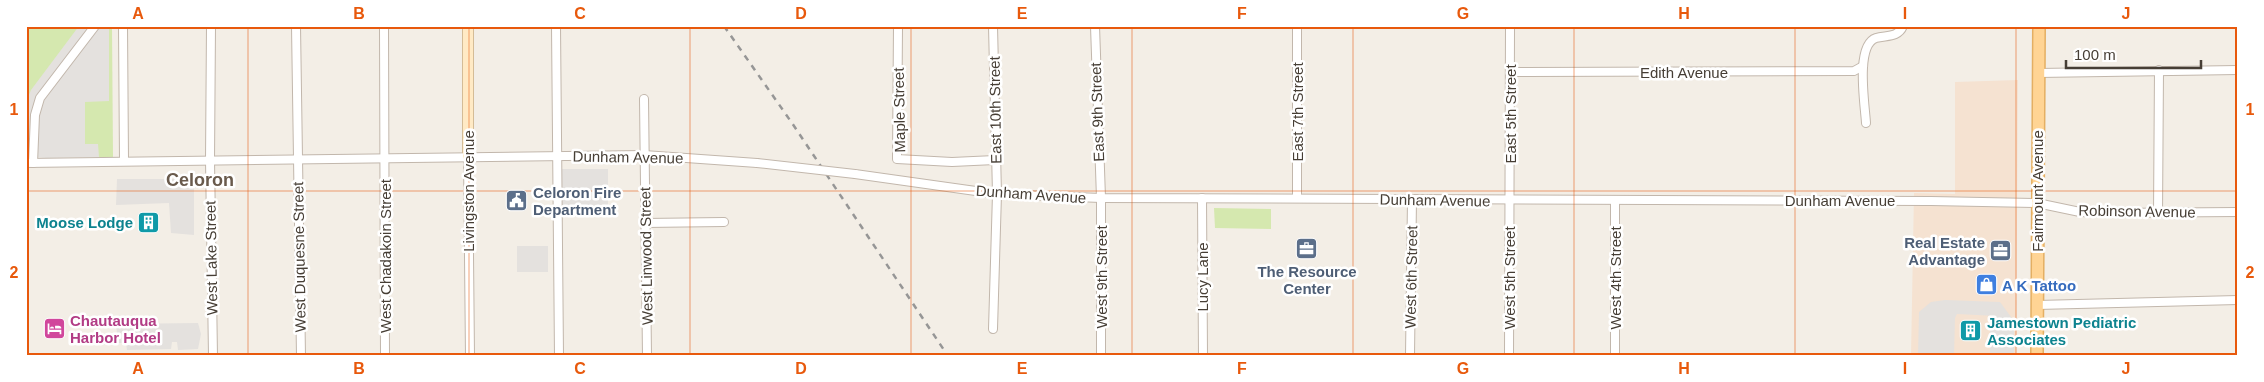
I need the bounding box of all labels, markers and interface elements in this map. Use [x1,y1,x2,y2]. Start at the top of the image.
text: A [132,5,144,22]
text: B [353,5,365,22]
text: C [574,5,586,22]
text: D [795,5,807,22]
text: E [1017,5,1028,22]
text: F [1237,5,1247,22]
text: G [1457,5,1469,22]
text: H [1678,5,1690,22]
text: I [1903,5,1907,22]
text: J [2122,5,2130,22]
scale bar [2066,38,2202,70]
text: 100 m [2074,46,2116,63]
street label: East 10th Street [986,55,1004,164]
street label: East 9th Street [1087,61,1107,162]
street label: East 7th Street [1289,62,1306,162]
street label: East 5th Street [1502,64,1519,164]
street label: Edith Avenue [1640,64,1728,81]
street label: Maple Street [890,67,908,153]
text: 1 [10,101,19,118]
text: 1 [2246,101,2255,118]
street label: Livingston Avenue [460,130,477,252]
street label: Fairmount Avenue [2029,130,2046,252]
street label: Dunham Avenue [573,148,683,166]
district label: Celoron [166,170,234,190]
street label: West Chadakoin Street [377,178,394,333]
street label: West Duquesne Street [289,181,309,332]
street label: Dunham Avenue [975,182,1087,206]
place label: Celoron Fire Department [533,184,621,218]
street label: West Linwood Street [636,186,656,325]
public building icon: Celoron Fire Department [505,189,529,213]
street label: Dunham Avenue [1380,191,1490,209]
street label: Dunham Avenue [1785,192,1895,209]
street label: West Lake Street [201,200,221,316]
street label: Robinson Avenue [2078,201,2196,221]
building icon: Moose Lodge [137,210,161,234]
place label: Moose Lodge [36,214,133,231]
street label: West 6th Street [1402,224,1420,329]
street label: West 9th Street [1093,225,1110,329]
street label: West 5th Street [1501,226,1518,330]
street label: West 4th Street [1607,226,1624,330]
place label: Real Estate Advantage [1904,234,1985,268]
office icon: The Resource Center [1295,236,1319,260]
office icon: Real Estate Advantage [1989,239,2013,263]
street label: Lucy Lane [1194,242,1211,312]
place label: The Resource Center [1257,263,1357,297]
text: 2 [10,264,19,281]
text: 2 [2246,264,2255,281]
shop icon: A K Tattoo [1974,273,1998,297]
place label: A K Tattoo [2002,277,2076,294]
place label: Chautauqua Harbor Hotel [70,312,161,346]
place label: Jamestown Pediatric Associates [1987,314,2136,348]
hotel icon: Chautauqua Harbor Hotel [42,317,66,341]
building icon: Jamestown Pediatric Associates [1959,319,1983,343]
text: A [132,360,144,377]
text: B [353,360,365,377]
text: C [574,360,586,377]
text: D [795,360,807,377]
text: E [1017,360,1028,377]
text: F [1237,360,1247,377]
text: G [1457,360,1469,377]
text: H [1678,360,1690,377]
text: I [1903,360,1907,377]
text: J [2122,360,2130,377]

